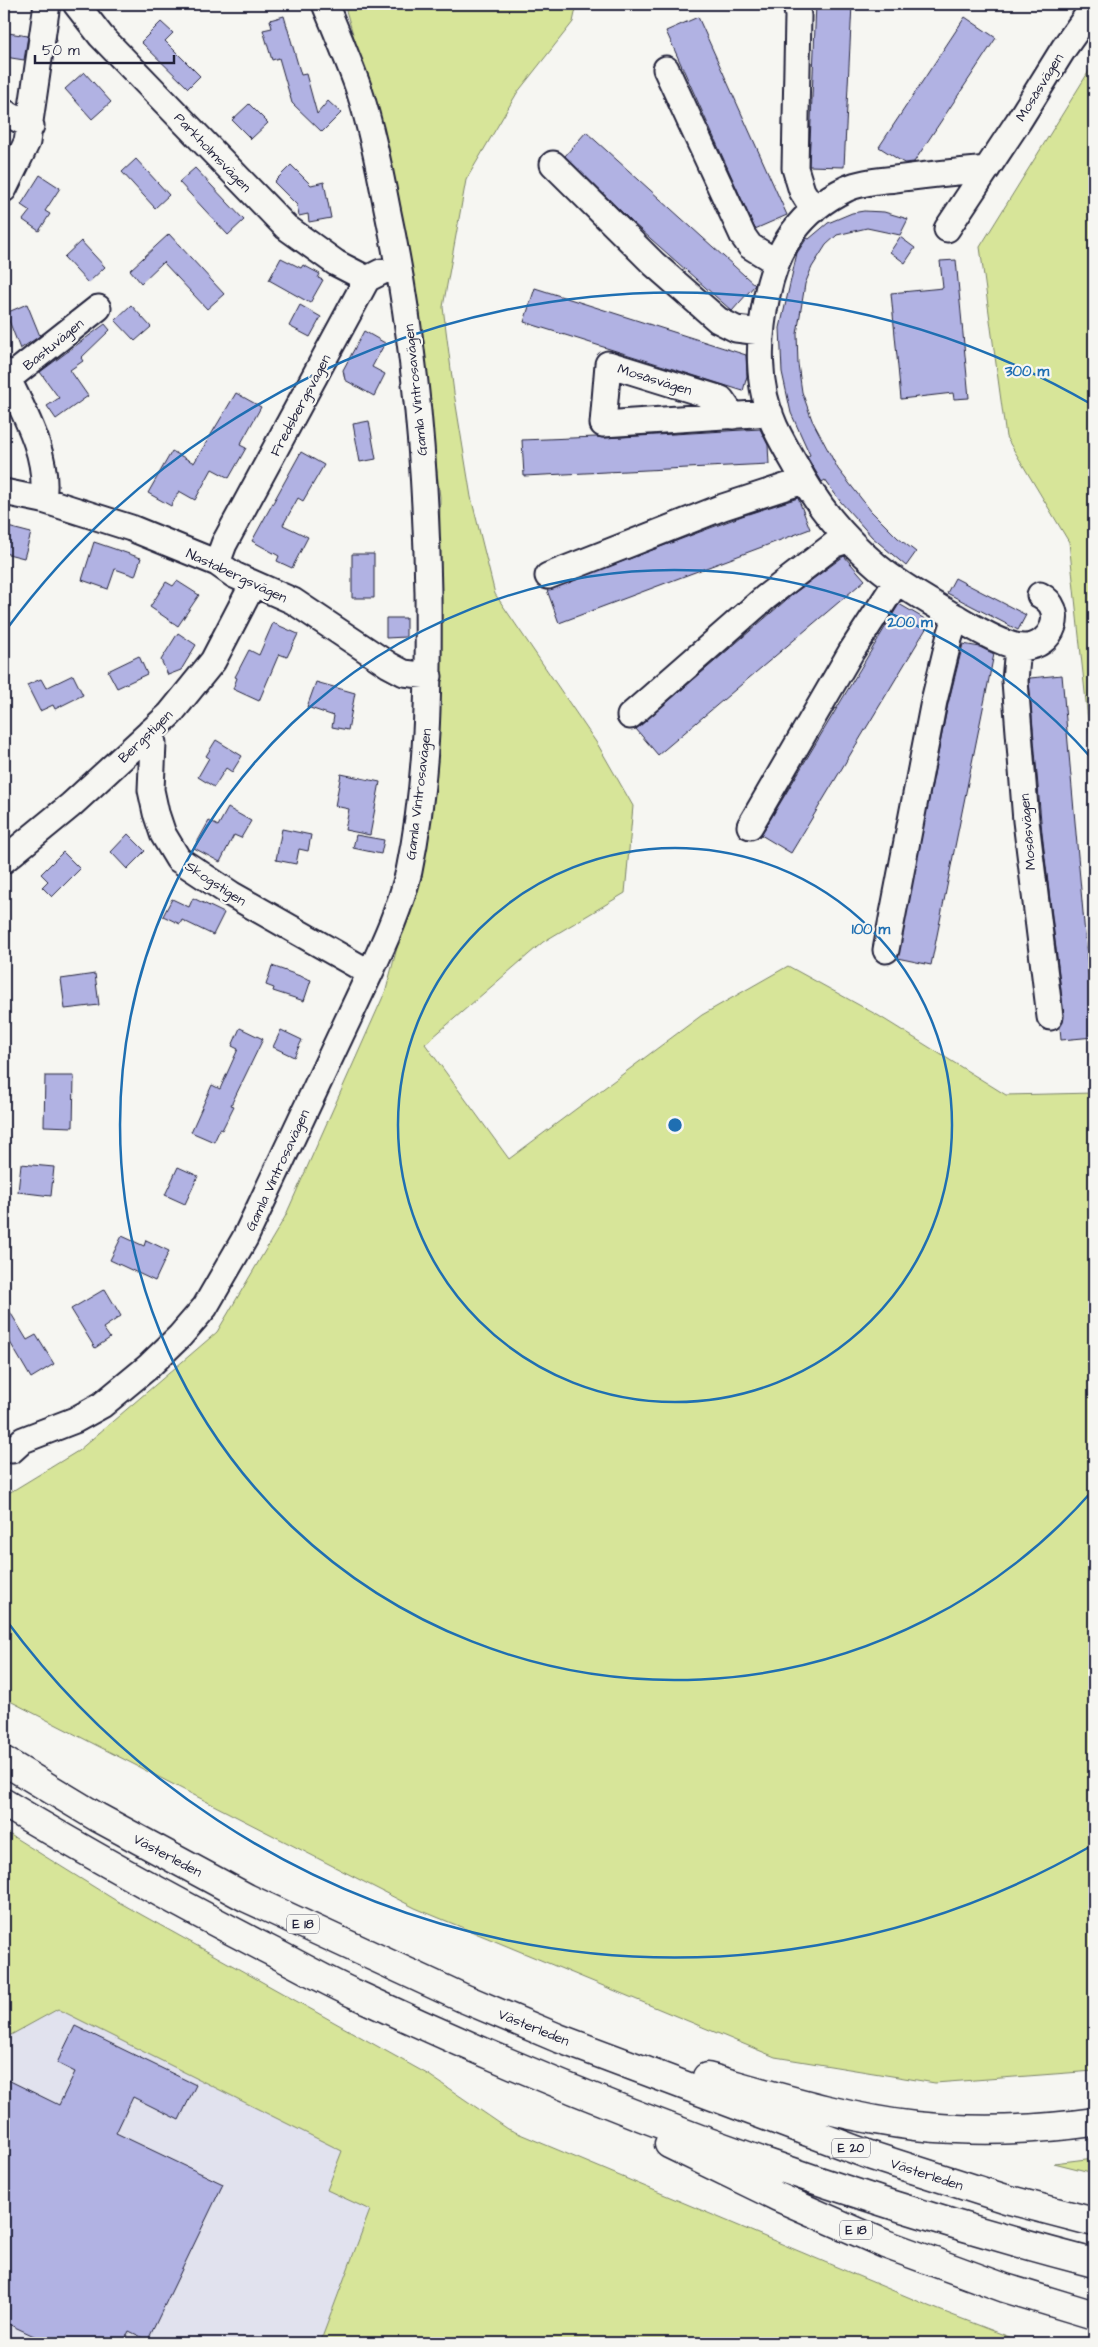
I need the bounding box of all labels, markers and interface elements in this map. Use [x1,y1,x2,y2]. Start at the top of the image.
scale bar [35,32,174,64]
text: 50 m [42,40,80,61]
street label: Mosåsvägen [1011,50,1069,125]
street label: Parkholmsvägen [169,109,255,197]
street label: Bastuvägen [19,314,88,376]
street label: Gamla Vintrosavägen [399,323,433,457]
street label: Fredsbergsvägen [266,351,336,460]
street label: Mosåsvägen [615,359,694,401]
text: 300 m [1004,361,1049,382]
street label: Nastabergsvägen [183,544,290,608]
text: 200 m [886,612,933,633]
street label: Bergstigen [114,706,177,768]
street label: Gamla Vintrosavägen [401,727,437,861]
street label: Mosåsvägen [1015,793,1041,871]
street label: Skogstigen [181,857,250,911]
text: 100 m [852,919,891,940]
street label: Gamla Vintrosavägen [241,1106,315,1235]
centre of rings [666,1116,684,1134]
street label: Västerleden [130,1829,206,1882]
road number: E 18 [287,1915,319,1934]
street label: Västerleden [495,2005,572,2051]
road number: E 20 [832,2138,870,2158]
street label: Västerleden [888,2154,966,2196]
road number: E 18 [840,2220,872,2240]

